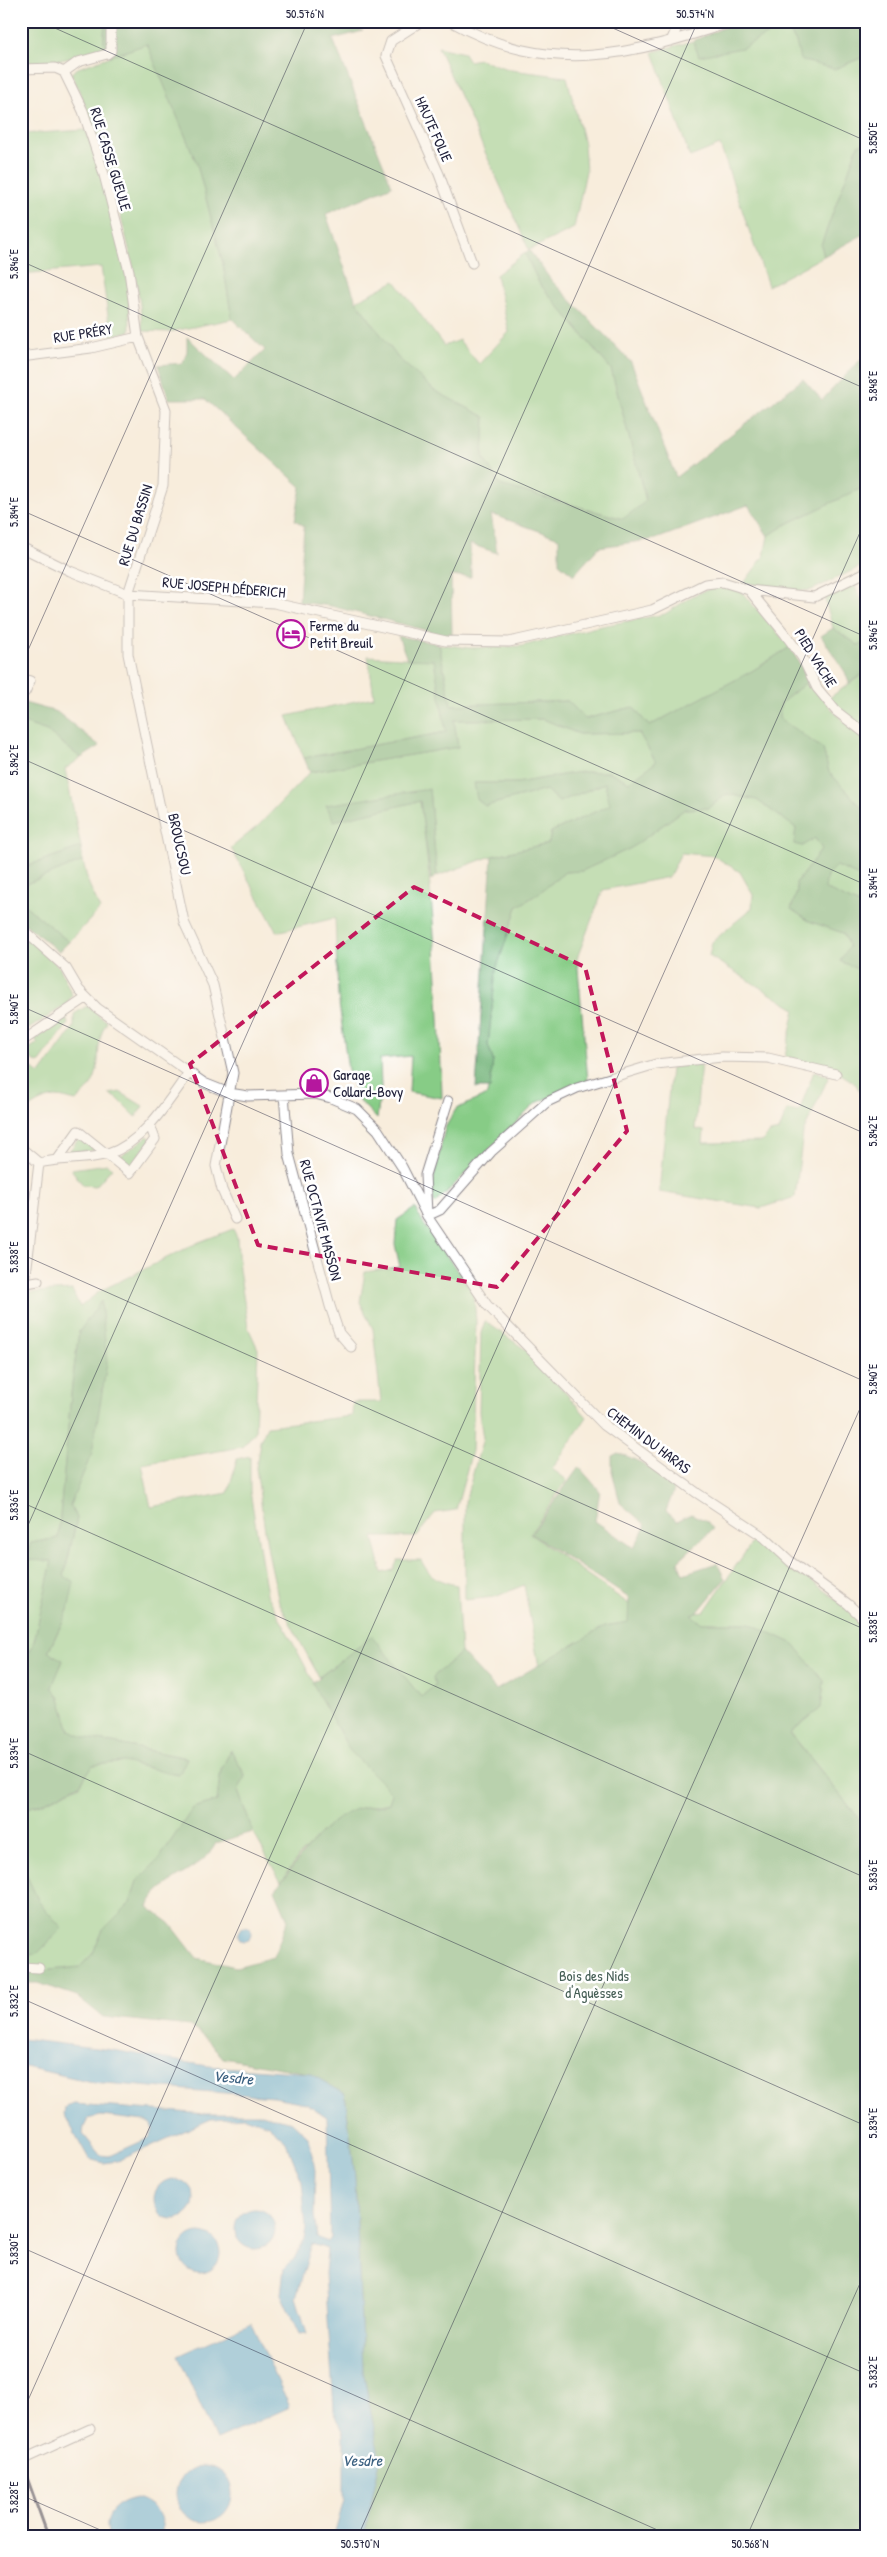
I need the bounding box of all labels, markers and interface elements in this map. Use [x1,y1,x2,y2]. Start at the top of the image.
text: 50.576°N [286,5,324,22]
text: 50.574°N [676,5,714,22]
street label: HAUTE FOLIE [410,93,458,165]
street label: RUE CASSE GUEULE [85,105,137,214]
text: 5.850°E [864,122,881,154]
text: 5.846°E [5,248,22,279]
street label: RUE PRÉRY [52,318,114,348]
text: 5.848°E [864,370,881,401]
street label: RUE DU BASSIN [113,482,157,568]
text: 5.844°E [5,496,22,527]
street label: RUE JOSEPH DÉDERICH [162,571,286,603]
place label: Ferme du Petit Breuil [309,615,373,653]
hotel icon: Ferme du Petit Breuil [276,619,306,649]
text: 5.846°E [864,619,881,650]
street label: PIED VACHE [790,625,842,692]
text: 5.842°E [5,744,22,776]
street label: BROUCSOU [163,811,197,877]
text: 5.844°E [864,867,881,898]
text: 5.840°E [5,993,22,1024]
place label: Garage Collard-Bovy [333,1064,403,1102]
shop icon: Garage Collard-Bovy [299,1068,329,1098]
text: 5.842°E [864,1115,881,1147]
street label: RUE OCTAVIE MASSON [295,1157,347,1283]
text: 5.838°E [5,1241,22,1273]
text: 5.840°E [864,1363,881,1394]
street label: CHEMIN DU HARAS [603,1402,695,1479]
text: 5.836°E [5,1489,22,1521]
text: 5.838°E [864,1611,881,1643]
text: 5.834°E [5,1737,22,1768]
text: 5.836°E [864,1859,881,1891]
park label: Bois des Nids d'Aguèsses [559,1965,629,2003]
text: 5.832°E [5,1984,22,2017]
water label: Vesdre [212,2064,255,2090]
text: 5.834°E [864,2107,881,2138]
text: 5.830°E [5,2232,22,2265]
text: 5.832°E [864,2355,881,2388]
water label: Vesdre [342,2449,383,2471]
text: 5.828°E [5,2480,22,2513]
text: 50.570°N [341,2535,379,2552]
text: 50.568°N [731,2535,769,2552]

